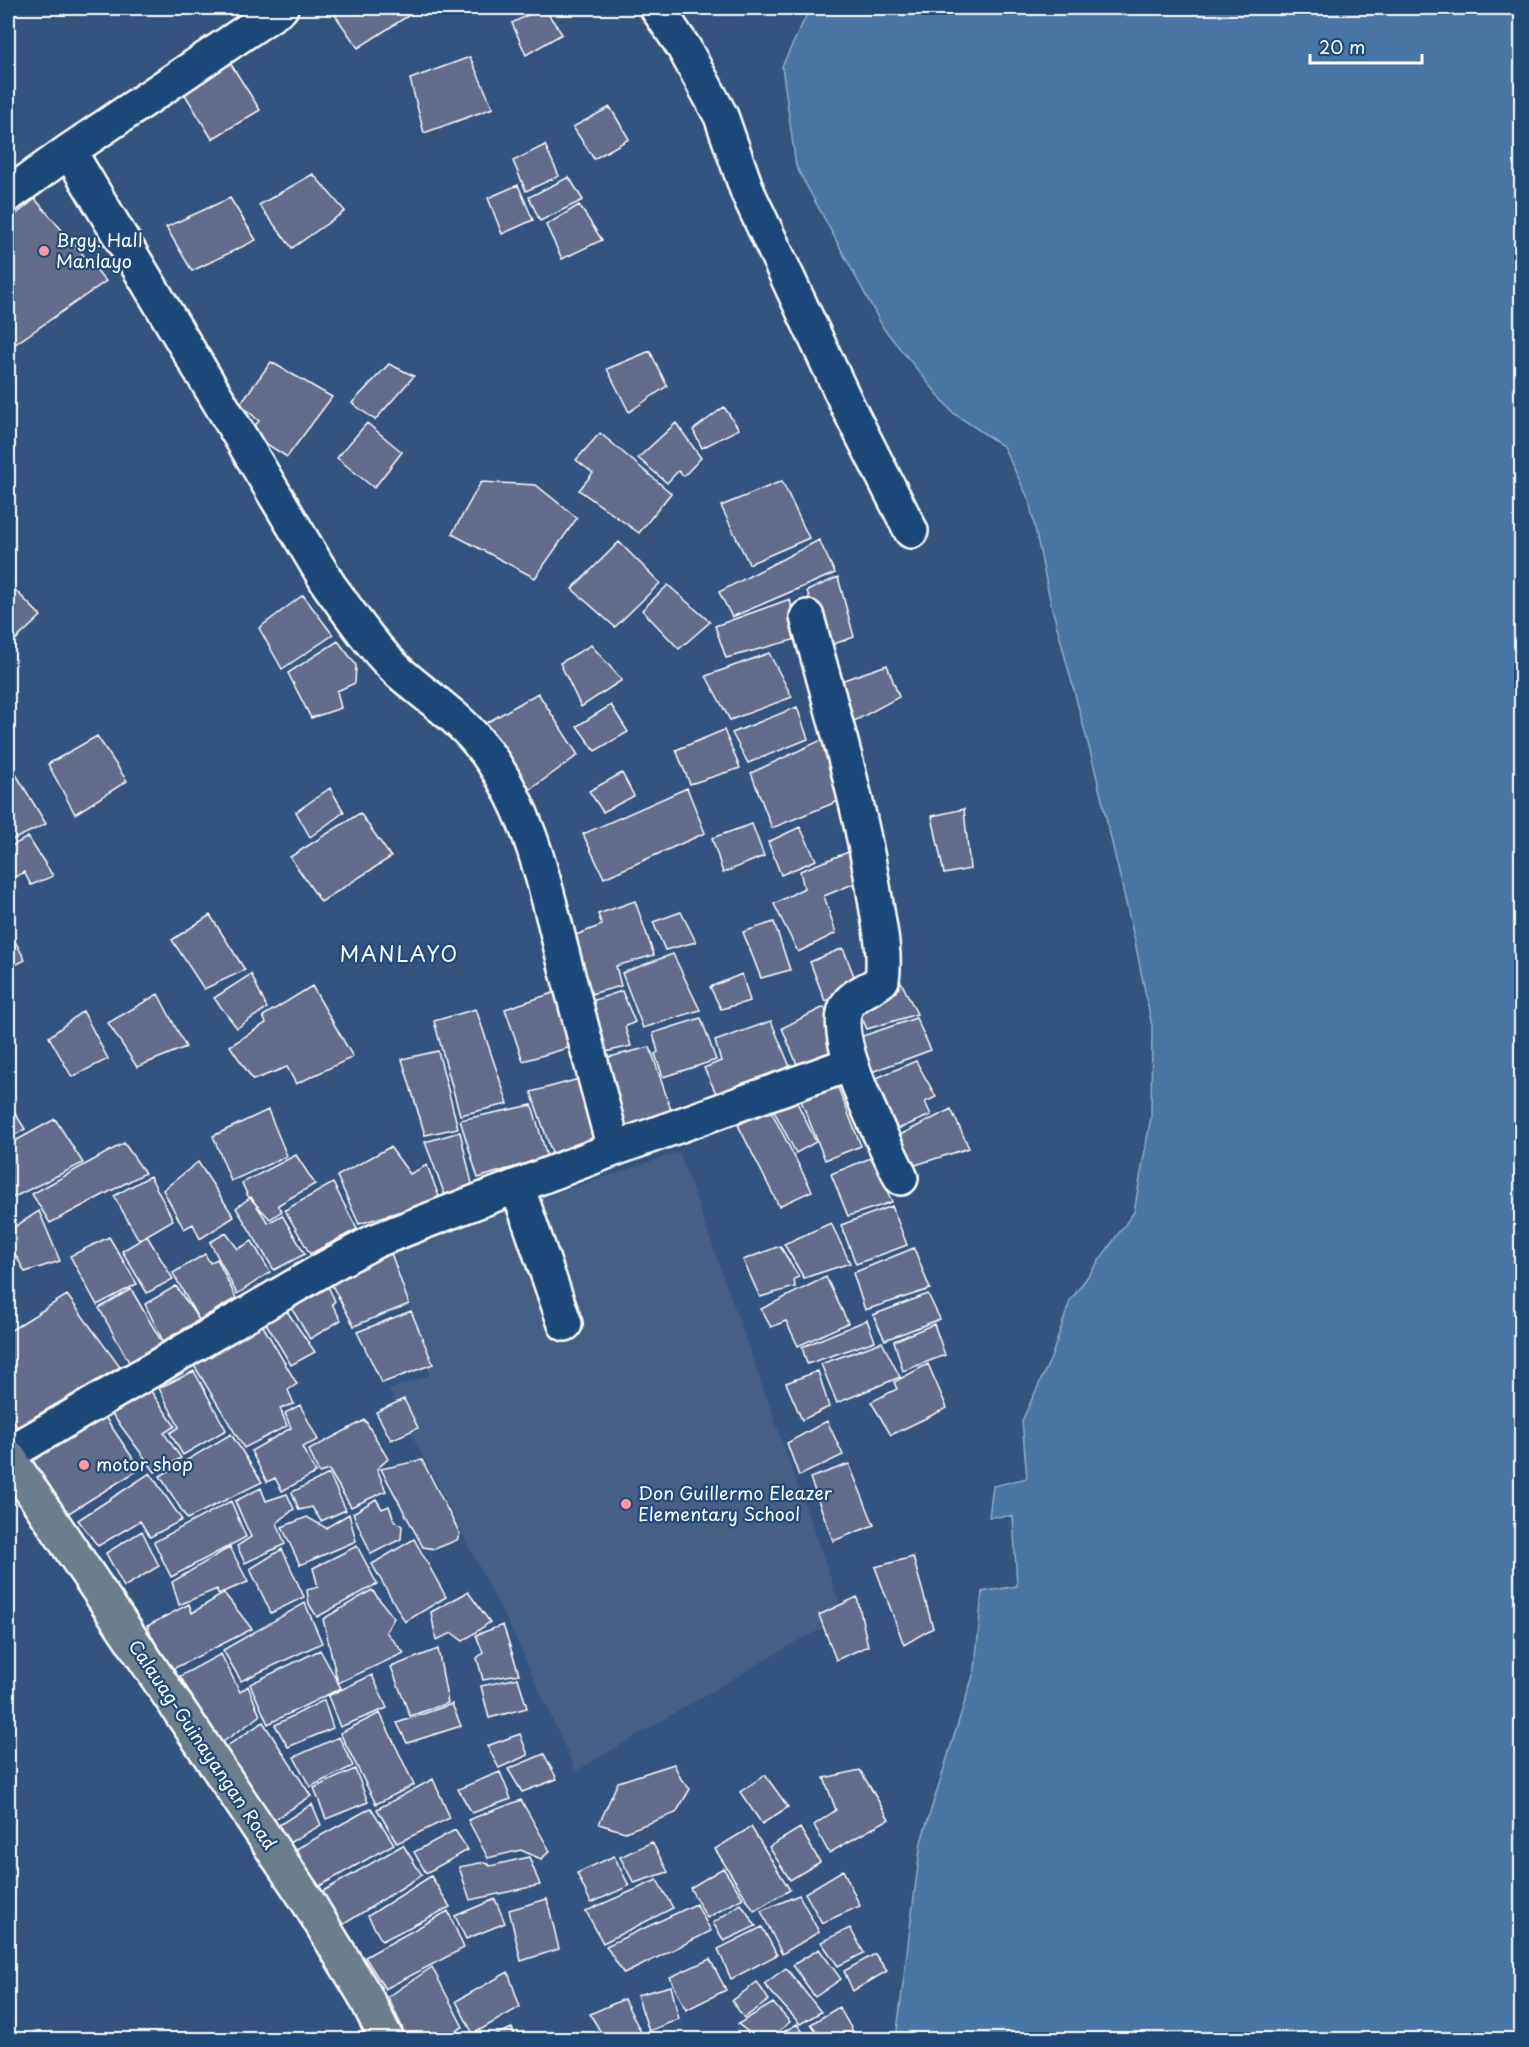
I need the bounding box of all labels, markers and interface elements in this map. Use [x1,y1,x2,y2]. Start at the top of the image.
scale bar [1310,27,1422,65]
text: 20 m [1319,33,1365,60]
place label: Brgy. Hall Manlayo [56,226,143,274]
marker: Brgy. Hall Manlayo [37,244,51,258]
district label: MANLAYO [339,937,459,969]
place label: motor shop [96,1450,193,1477]
marker: motor shop [77,1458,91,1472]
place label: Don Guillermo Eleazer Elementary School [638,1479,833,1527]
marker: Don Guillermo Eleazer Elementary School [619,1497,633,1511]
street label: Calauag-Guinayangan Road [123,1634,284,1855]

